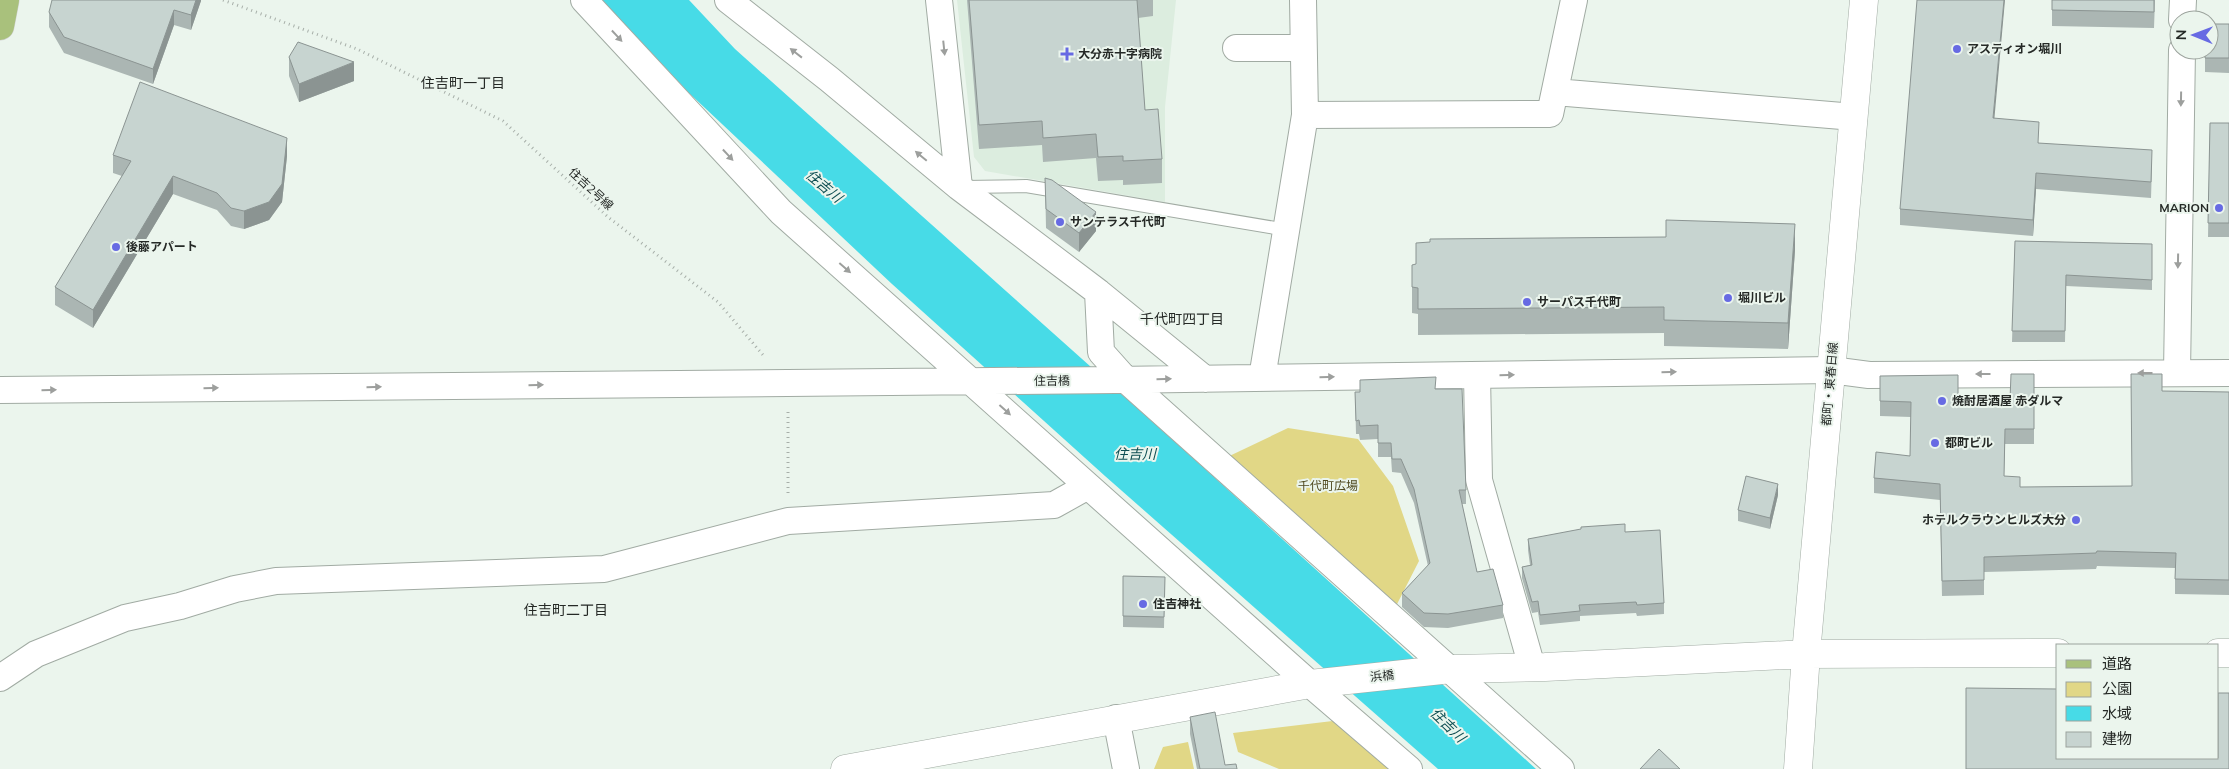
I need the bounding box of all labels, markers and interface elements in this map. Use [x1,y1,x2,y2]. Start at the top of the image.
north arrow [2169,10,2219,60]
one-way arrow [611,29,623,41]
text: N [2172,29,2190,40]
one-way arrow [940,41,948,57]
place label: アスティオン堀川 [1967,41,2062,56]
marker: アスティオン堀川 [1951,43,1963,55]
place label: 大分赤十字病院 [1078,46,1162,61]
marker: 大分赤十字病院 [1060,47,1074,61]
one-way arrow [789,48,803,58]
district label: 住吉町一丁目 [421,74,505,92]
one-way arrow [2177,91,2185,107]
one-way arrow [722,148,734,160]
one-way arrow [915,151,928,162]
street label: 住吉2号線 [566,164,617,213]
water label: 住吉川 [802,166,847,208]
place label: MARION [2159,200,2209,215]
marker: MARION [2213,202,2225,214]
place label: サンテラス千代町 [1070,214,1166,229]
marker: サンテラス千代町 [1054,216,1066,228]
place label: 後藤アパート [126,239,198,254]
marker: 後藤アパート [110,241,122,253]
one-way arrow [2174,253,2182,269]
one-way arrow [838,262,851,273]
place label: 堀川ビル [1738,290,1786,305]
marker: 堀川ビル [1722,292,1734,304]
place label: サーパス千代町 [1537,294,1621,309]
marker: サーパス千代町 [1521,296,1533,308]
district label: 千代町四丁目 [1140,310,1224,328]
street label: 都町・東春日線 [1818,341,1841,426]
one-way arrow [1661,368,1677,376]
one-way arrow [2137,369,2153,377]
one-way arrow [1975,370,1991,378]
one-way arrow [1499,371,1515,379]
street label: 住吉橋 [1034,373,1070,388]
one-way arrow [1319,373,1335,381]
one-way arrow [1156,375,1172,383]
one-way arrow [528,381,544,389]
one-way arrow [366,383,382,391]
one-way arrow [203,384,219,392]
one-way arrow [41,386,57,394]
place label: 焼酎居酒屋 赤ダルマ [1952,393,2063,408]
marker: 焼酎居酒屋 赤ダルマ [1936,395,1948,407]
one-way arrow [999,405,1012,416]
place label: 都町ビル [1945,435,1993,450]
marker: 都町ビル [1929,437,1941,449]
water label: 住吉川 [1114,445,1158,463]
park label: 千代町広場 [1298,478,1358,493]
place label: ホテルクラウンヒルズ大分 [1922,512,2066,527]
marker: ホテルクラウンヒルズ大分 [2070,514,2082,526]
place label: 住吉神社 [1153,596,1201,611]
marker: 住吉神社 [1137,598,1149,610]
district label: 住吉町二丁目 [524,601,608,619]
legend [2056,644,2219,759]
text: 道路 [2102,654,2132,673]
street label: 浜橋 [1369,667,1395,684]
text: 公園 [2102,679,2132,698]
water label: 住吉川 [1427,704,1471,747]
text: 水域 [2102,704,2132,723]
text: 建物 [2102,729,2132,748]

